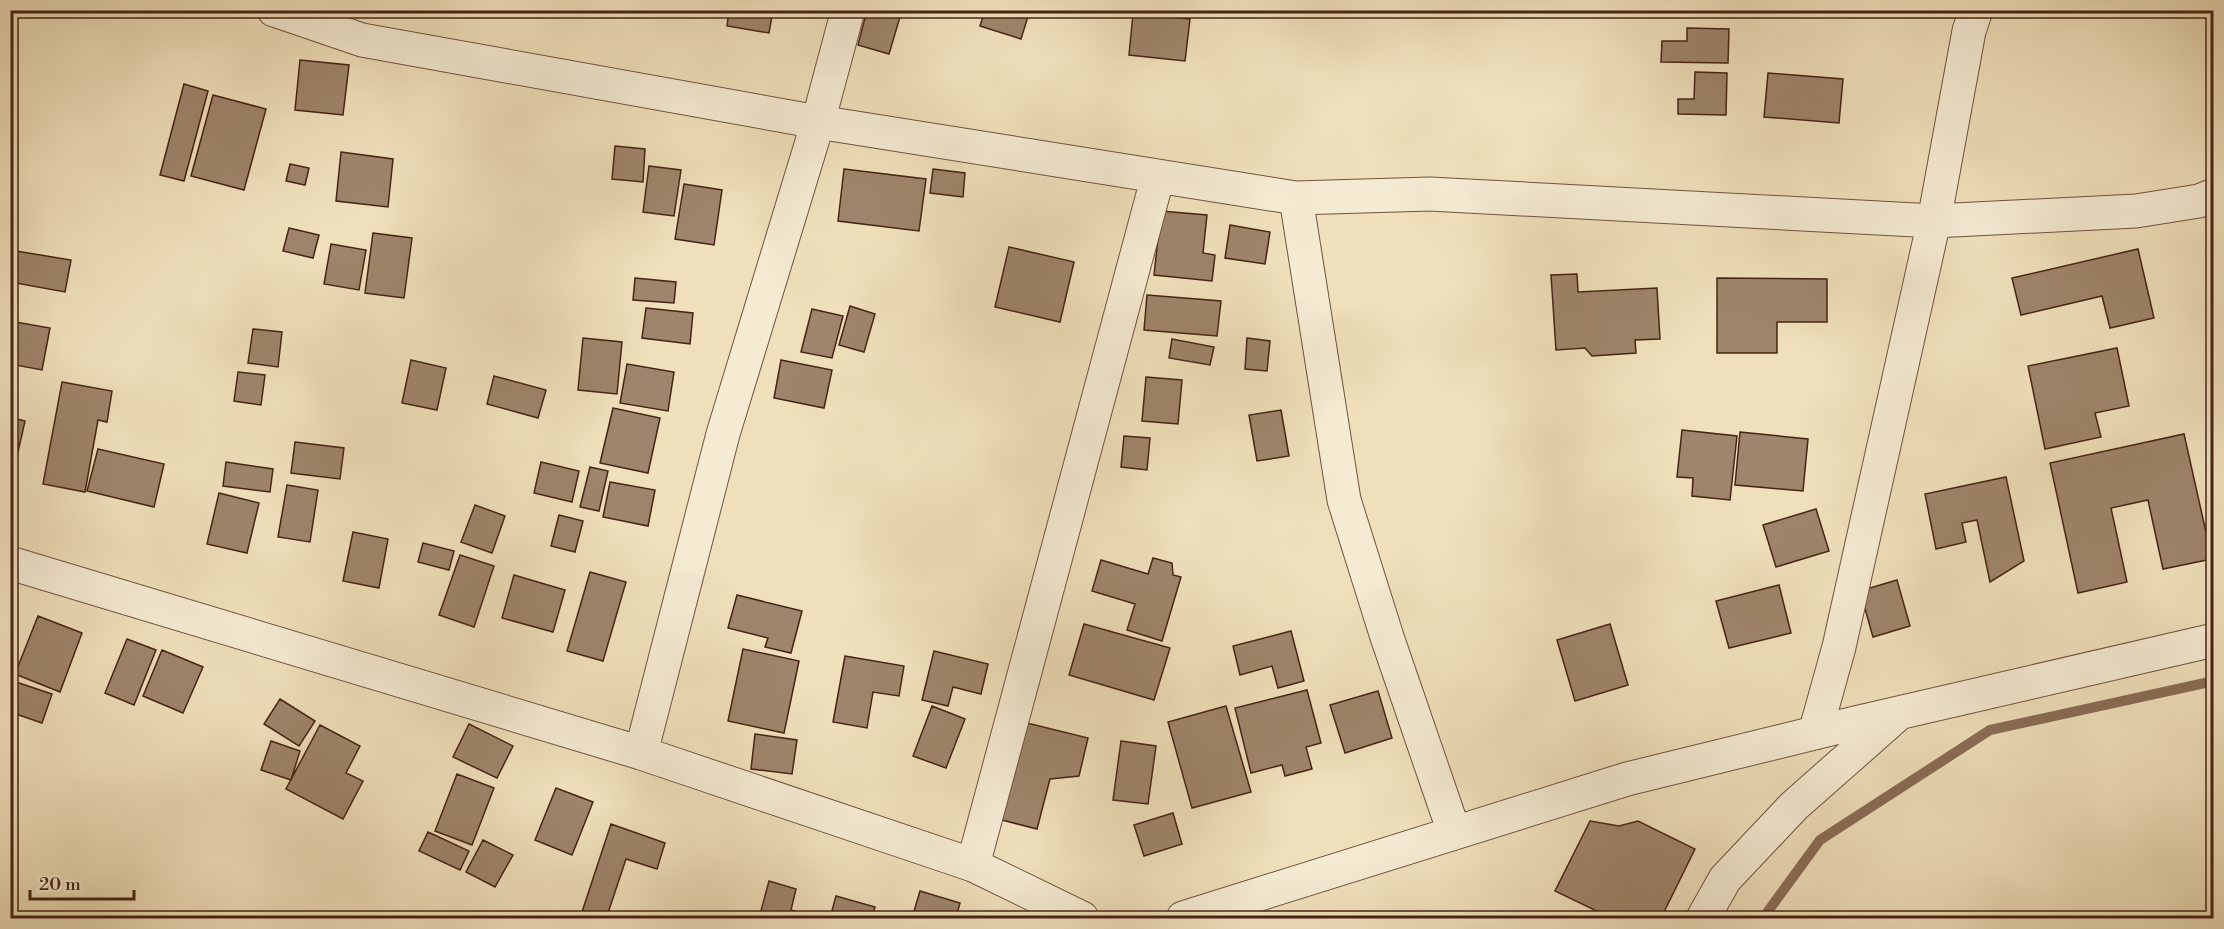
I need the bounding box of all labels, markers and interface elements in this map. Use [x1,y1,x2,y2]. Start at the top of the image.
scale bar [30,863,134,901]
text: 20 m [39,873,81,896]

